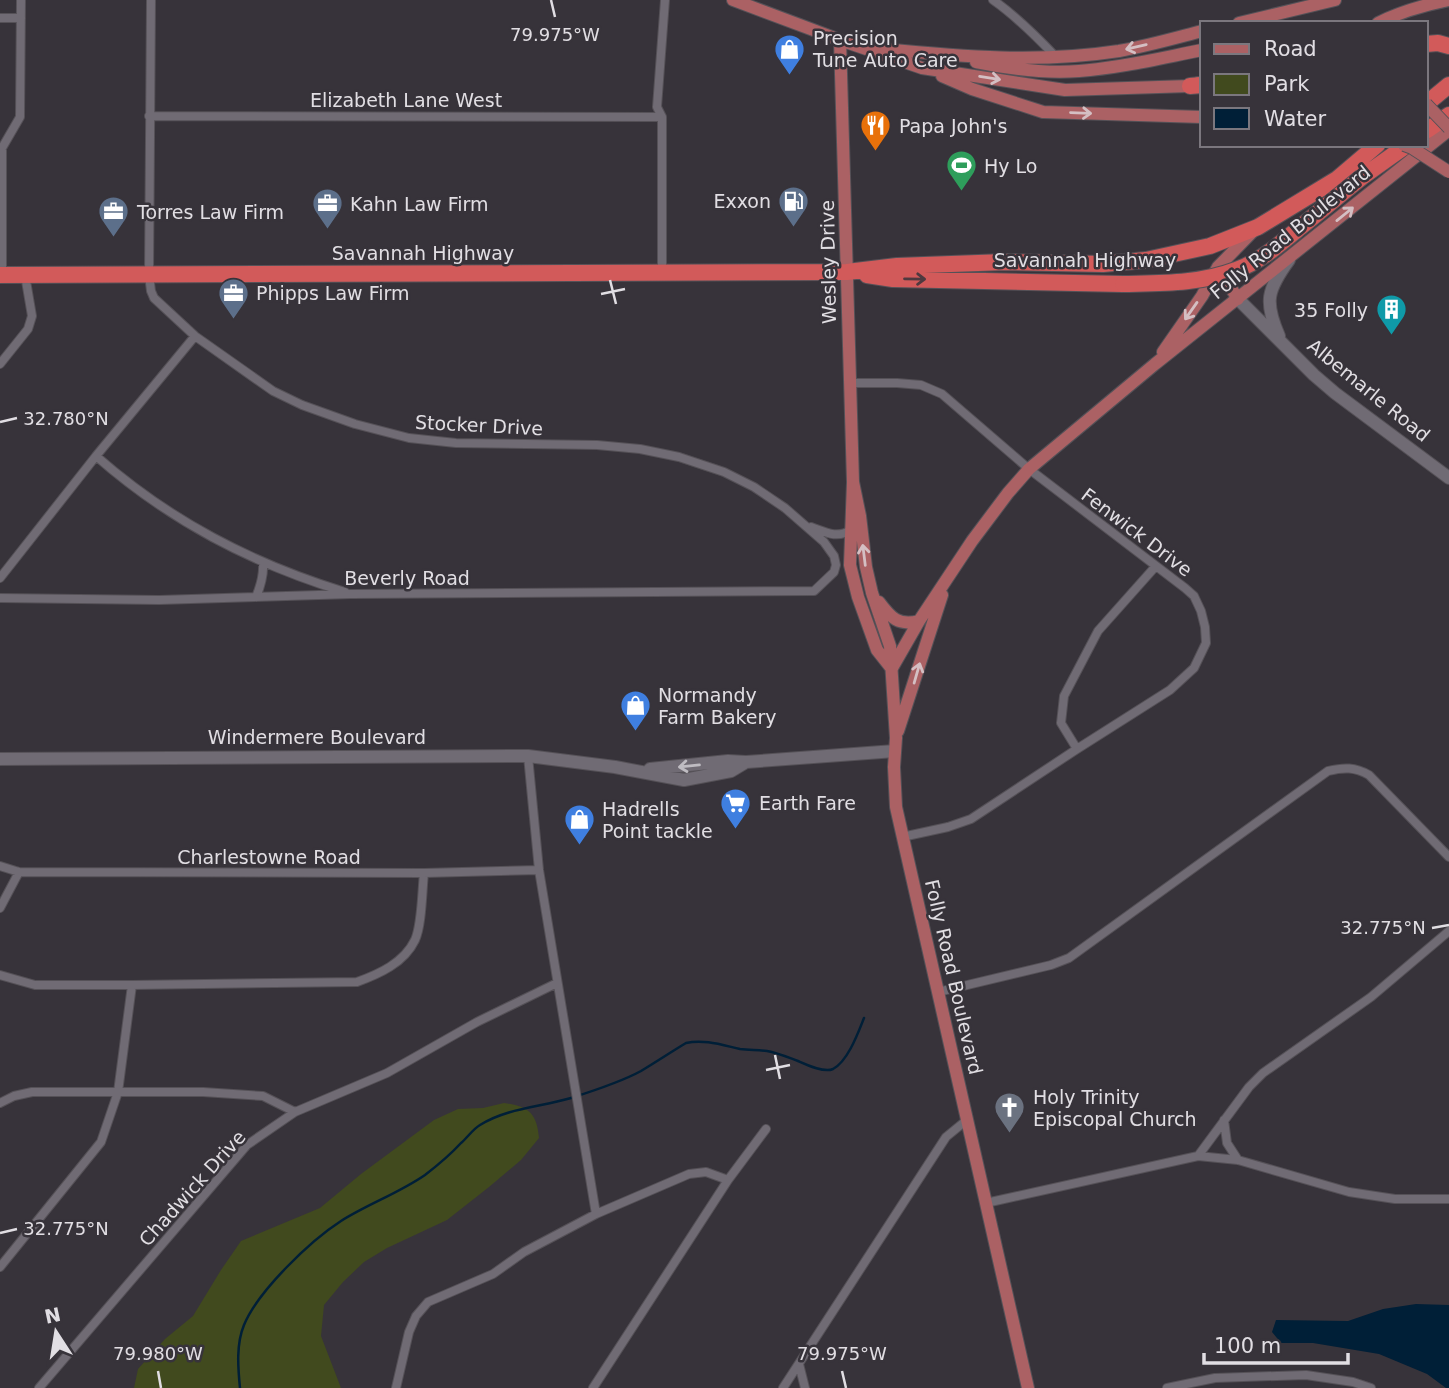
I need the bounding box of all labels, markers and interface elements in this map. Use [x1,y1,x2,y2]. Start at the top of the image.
legend [1200,21,1428,147]
text: 79.975°W [510,24,600,45]
place label: Precision Tune Auto Care [812,27,958,71]
shop icon: Precision Tune Auto Care [773,32,807,76]
text: Road [1264,37,1317,61]
one-way arrow [1125,41,1148,54]
one-way arrow [978,72,1001,85]
text: Park [1264,72,1310,96]
street label: Elizabeth Lane West [310,89,502,111]
one-way arrow [1069,106,1092,119]
text: Water [1264,107,1326,131]
restaurant icon: Papa John's [859,109,893,153]
place label: Papa John's [899,115,1007,137]
sports icon: Hy Lo [944,149,978,193]
place label: Hy Lo [984,155,1037,177]
street label: Folly Road Boulevard [1206,161,1374,303]
fuel station icon: Exxon [777,184,811,228]
office icon: Kahn Law Firm [310,187,344,231]
place label: Exxon [713,190,771,212]
place label: Kahn Law Firm [350,193,489,215]
office icon: Torres Law Firm [97,195,131,239]
street label: Wesley Drive [816,200,840,324]
place label: Torres Law Firm [136,201,284,223]
one-way arrow [1335,206,1353,221]
street label: Savannah Highway [332,242,514,264]
street label: Savannah Highway [994,249,1176,271]
one-way arrow [903,273,926,286]
office icon: Phipps Law Firm [216,276,250,320]
place label: Phipps Law Firm [256,282,409,304]
building icon: 35 Folly [1374,293,1408,337]
place label: 35 Folly [1294,299,1368,321]
one-way arrow [1184,301,1198,320]
street label: Albemarle Road [1304,334,1434,446]
text: 32.780°N [23,408,109,429]
street label: Stocker Drive [414,411,544,439]
street label: Fenwick Drive [1077,483,1197,581]
one-way arrow [858,544,871,567]
street label: Beverly Road [344,567,470,589]
one-way arrow [911,662,924,685]
place label: Normandy Farm Bakery [658,684,777,728]
shop icon: Normandy Farm Bakery [618,689,652,733]
street label: Windermere Boulevard [208,726,426,748]
one-way arrow [678,759,701,772]
supermarket icon: Earth Fare [719,786,753,830]
place label: Earth Fare [759,792,856,814]
place label: Hadrells Point tackle [602,798,713,842]
shop icon: Hadrells Point tackle [562,803,596,847]
street label: Charlestowne Road [177,846,361,868]
street label: Folly Road Boulevard [921,877,987,1077]
text: 32.775°N [1340,917,1426,938]
place label: Holy Trinity Episcopal Church [1033,1086,1197,1130]
church icon: Holy Trinity Episcopal Church [993,1091,1027,1135]
street label: Chadwick Drive [134,1126,250,1250]
text: 32.775°N [23,1218,109,1239]
north arrow [21,1297,91,1367]
text: N [42,1303,63,1328]
scale bar [1204,1322,1348,1366]
text: 100 m [1214,1334,1281,1358]
text: 79.980°W [113,1343,203,1364]
text: 79.975°W [797,1343,887,1364]

